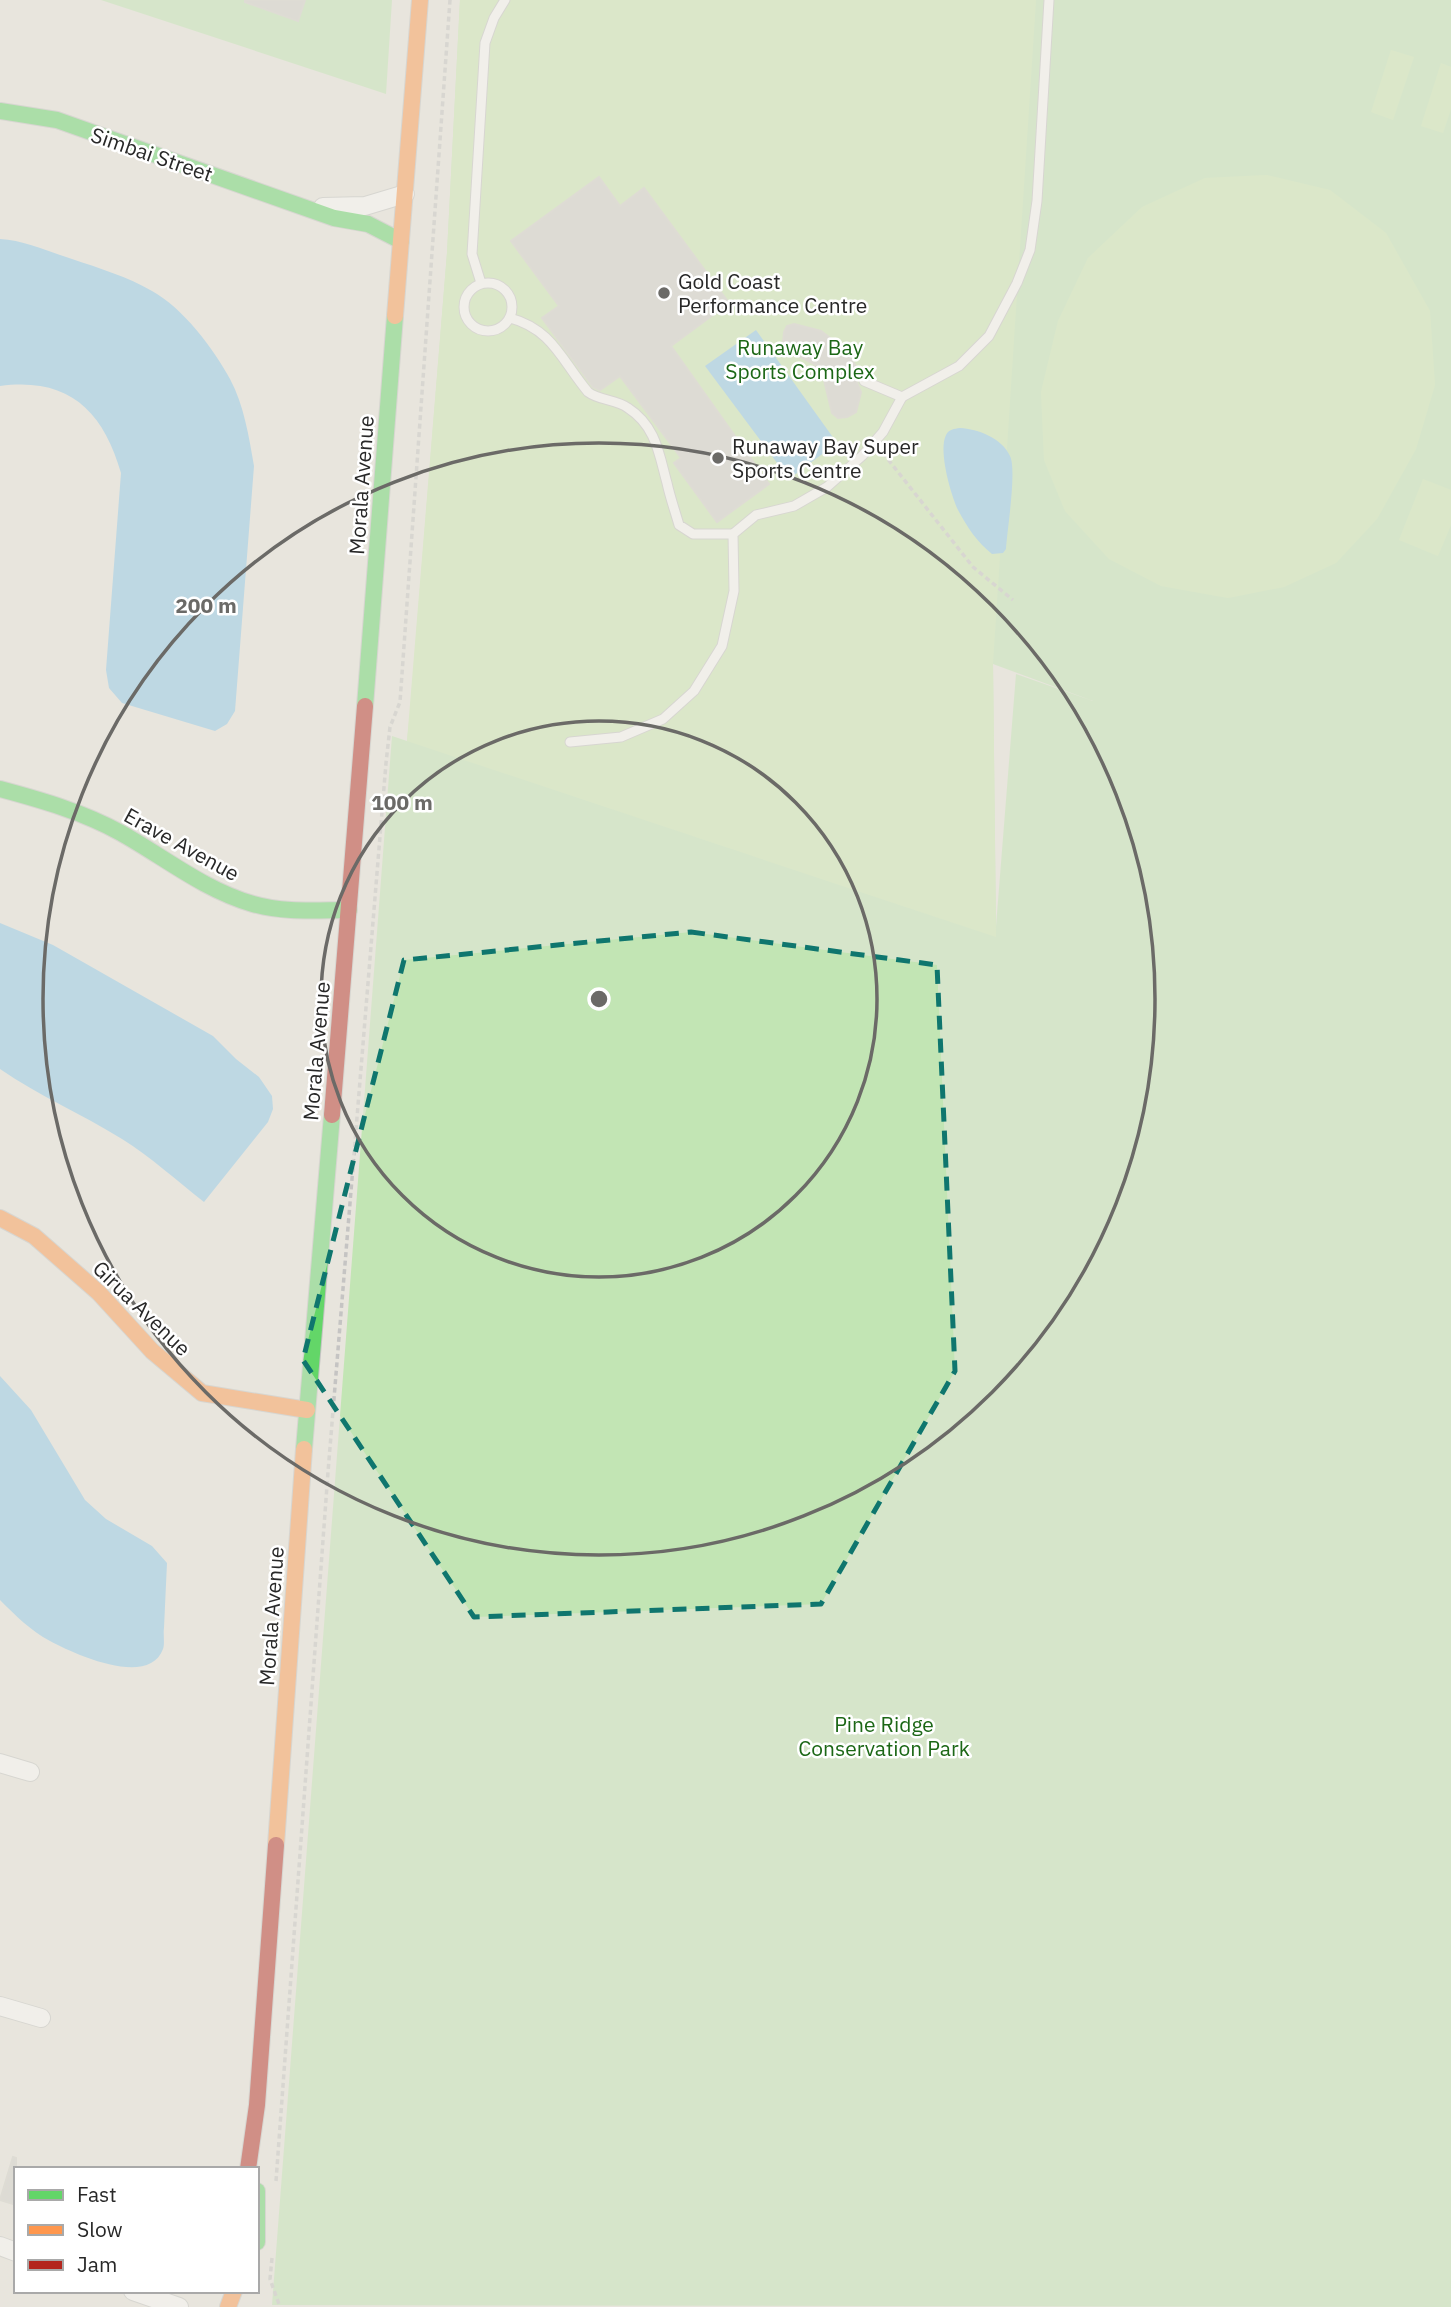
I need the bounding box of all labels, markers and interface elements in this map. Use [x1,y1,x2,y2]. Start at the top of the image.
street label: Simbai Street [87,120,217,188]
place label: Gold Coast Performance Centre [678,267,867,319]
marker: Gold Coast Performance Centre [656,285,672,301]
park label: Runaway Bay Sports Complex [725,333,875,385]
street label: Morala Avenue [342,414,380,556]
place label: Runaway Bay Super Sports Centre [732,432,919,484]
marker: Runaway Bay Super Sports Centre [710,450,726,466]
text: 200 m [175,591,237,619]
text: 100 m [371,788,433,816]
street label: Erave Avenue [119,801,245,887]
street label: Morala Avenue [296,980,336,1122]
centre of rings [587,987,611,1011]
street label: Girua Avenue [87,1254,197,1362]
street label: Morala Avenue [252,1545,290,1687]
park label: Pine Ridge Conservation Park [798,1710,970,1762]
legend [14,2167,259,2293]
text: Fast [77,2180,117,2208]
text: Slow [77,2215,123,2243]
text: Jam [77,2250,117,2278]

